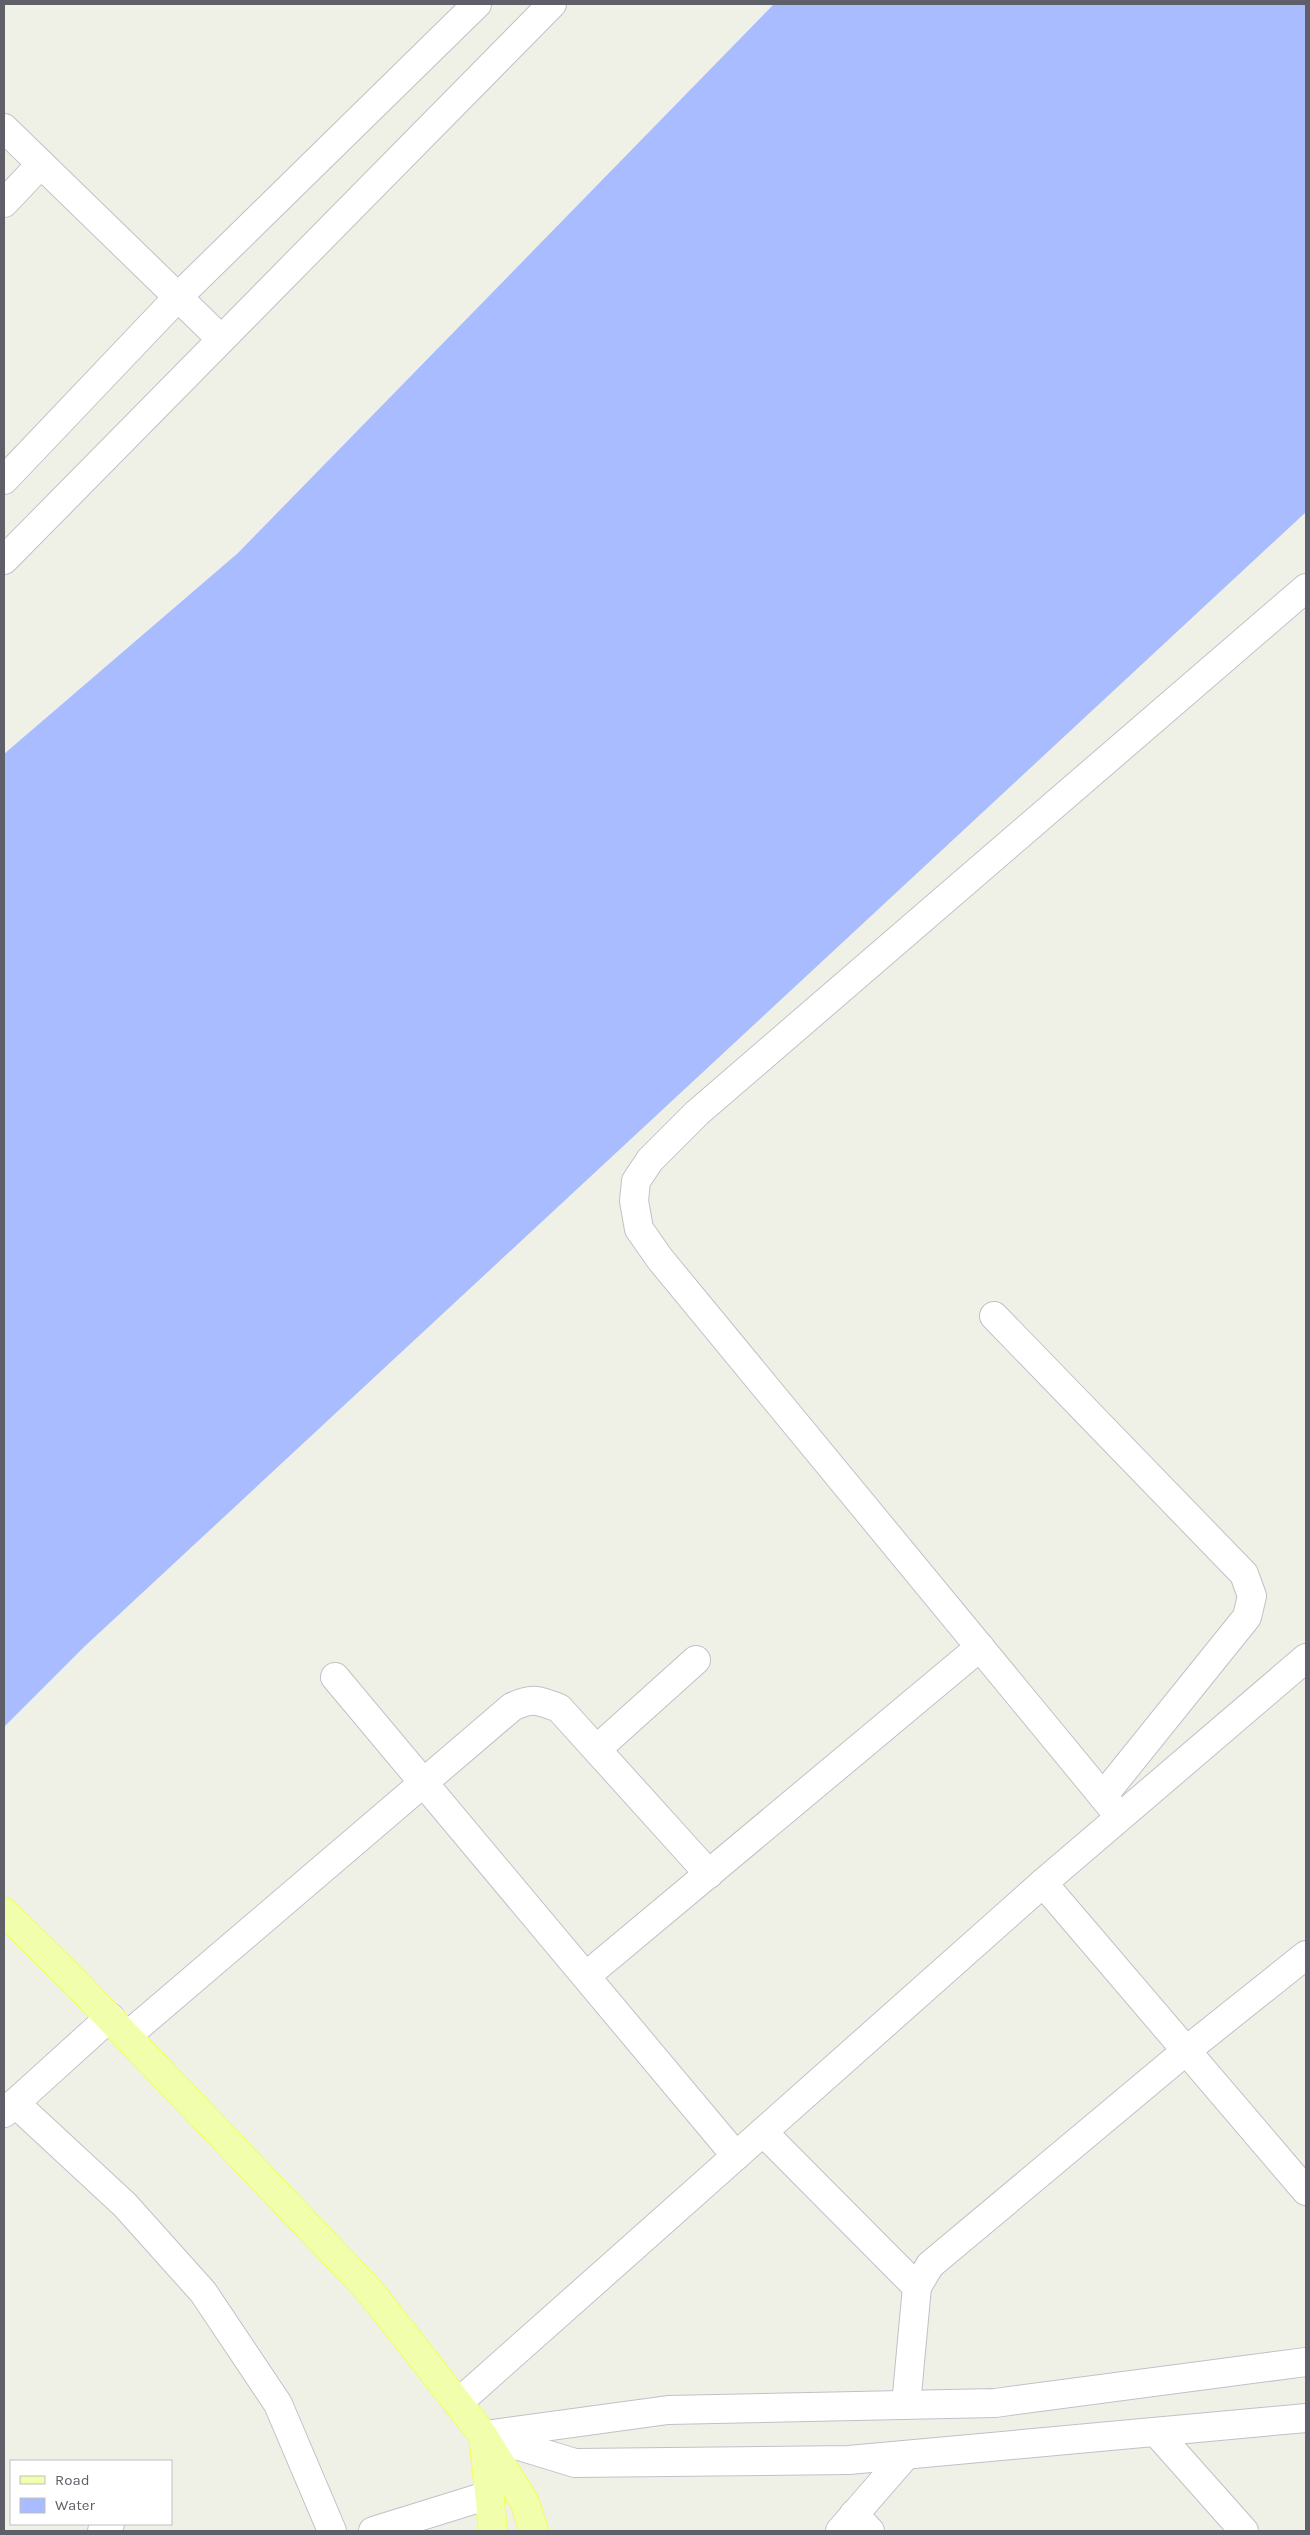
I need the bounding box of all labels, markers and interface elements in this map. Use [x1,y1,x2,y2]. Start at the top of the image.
legend [10,2460,172,2525]
text: Road [55,2471,90,2489]
text: Water [55,2496,96,2514]

